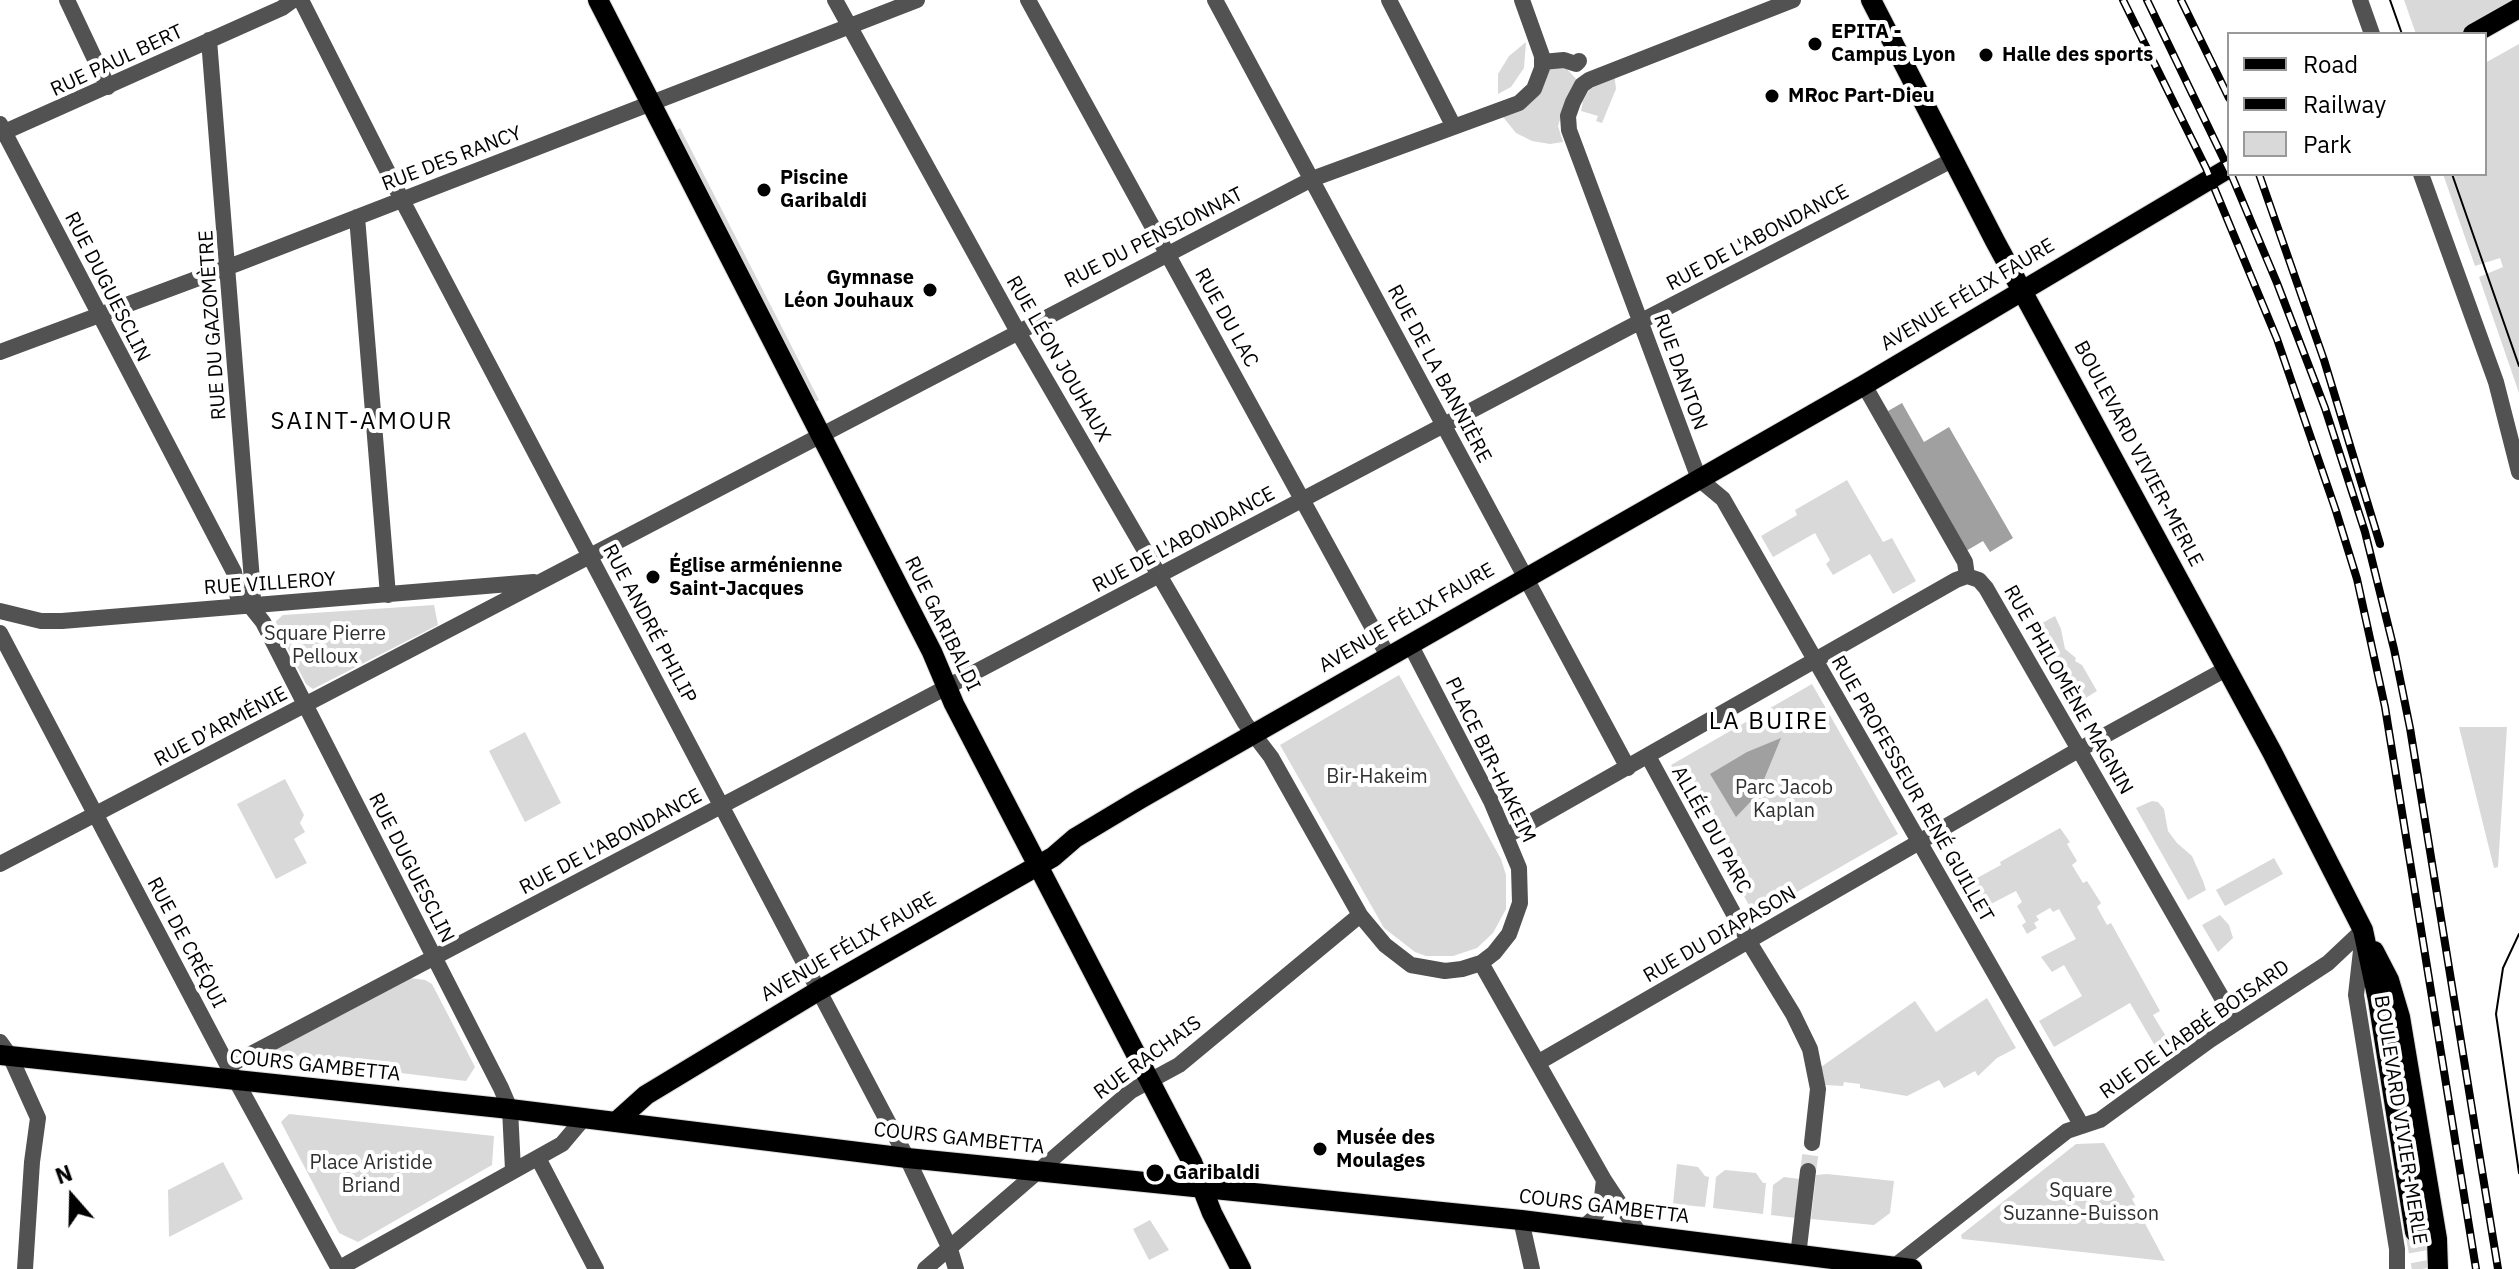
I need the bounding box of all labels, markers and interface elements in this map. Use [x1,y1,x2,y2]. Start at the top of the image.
street label: RUE PAUL BERT [47,20,187,102]
place label: EPITA - Campus Lyon [1831,20,1956,67]
legend [2227,32,2487,176]
marker: EPITA - Campus Lyon [1806,35,1824,53]
place label: Halle des sports [2002,43,2153,67]
marker: Halle des sports [1977,46,1995,64]
text: Road [2303,48,2358,80]
place label: MRoc Part-Dieu [1788,84,1935,108]
marker: MRoc Part-Dieu [1763,87,1781,105]
text: Railway [2303,88,2386,120]
street label: RUE DES RANCY [379,121,525,197]
text: Park [2303,128,2352,160]
place label: Piscine Garibaldi [780,166,867,213]
street label: RUE DE L'ABONDANCE [1663,180,1853,296]
marker: Piscine Garibaldi [755,181,773,199]
street label: RUE DU PENSIONNAT [1061,183,1247,293]
street label: RUE DUGUESCLIN [59,208,155,366]
street label: RUE DU GAZOMÈTRE [194,229,232,421]
street label: AVENUE FÉLIX FAURE [1877,234,2059,356]
street label: RUE DU LAC [1189,264,1263,372]
place label: Gymnase Léon Jouhaux [784,266,914,313]
street label: RUE LÉON JOUHAUX [1001,272,1115,446]
marker: Gymnase Léon Jouhaux [921,281,939,299]
street label: RUE DE LA BANNIÈRE [1382,281,1496,467]
street label: RUE DANTON [1648,311,1712,433]
street label: BOULEVARD VIVIER-MERLE [2068,337,2208,571]
district label: SAINT-AMOUR [270,408,454,436]
street label: RUE DE L'ABONDANCE [1089,482,1279,598]
street label: RUE ANDRÉ PHILIP [597,540,701,708]
street label: RUE GARIBALDI [899,553,985,695]
place label: Église arménienne Saint-Jacques [669,554,842,601]
street label: AVENUE FÉLIX FAURE [1315,558,1499,678]
street label: RUE VILLEROY [203,567,337,601]
marker: Église arménienne Saint-Jacques [644,568,662,586]
street label: RUE PHILOMÈNE MAGNIN [1998,581,2138,799]
park label: Square Pierre Pelloux [264,622,386,669]
street label: RUE PROFESSEUR RENÉ GUILLET [1826,652,1998,926]
street label: PLACE BIR-HAKEIM [1440,673,1540,847]
street label: RUE D’ARMÉNIE [150,682,292,772]
district label: LA BUIRE [1709,708,1829,736]
street label: ALLÉE DU PARC [1666,762,1756,898]
park label: Bir-Hakeim [1326,765,1428,789]
park label: Parc Jacob Kaplan [1735,776,1833,823]
street label: RUE DE L'ABONDANCE [516,784,706,900]
street label: RUE DUGUESCLIN [363,789,459,947]
street label: RUE DE CRÉQUI [141,873,231,1013]
street label: RUE DU DIAPASON [1639,882,1801,988]
street label: AVENUE FÉLIX FAURE [757,887,941,1007]
street label: RUE DE L'ABBÉ BOISARD [2096,955,2294,1105]
street label: BOULEVARD VIVIER-MERLE [2368,994,2432,1246]
street label: RUE RACHAIS [1090,1011,1206,1105]
street label: COURS GAMBETTA [228,1045,402,1087]
street label: COURS GAMBETTA [872,1118,1046,1160]
place label: Musée des Moulages [1336,1126,1435,1173]
marker: Musée des Moulages [1311,1140,1329,1158]
park label: Place Aristide Briand [309,1151,433,1198]
north arrow [32,1157,112,1237]
text: N [51,1158,76,1190]
place label: Garibaldi [1173,1161,1260,1185]
marker: Garibaldi [1144,1162,1166,1184]
park label: Square Suzanne-Buisson [2003,1179,2159,1226]
street label: COURS GAMBETTA [1517,1185,1691,1229]

